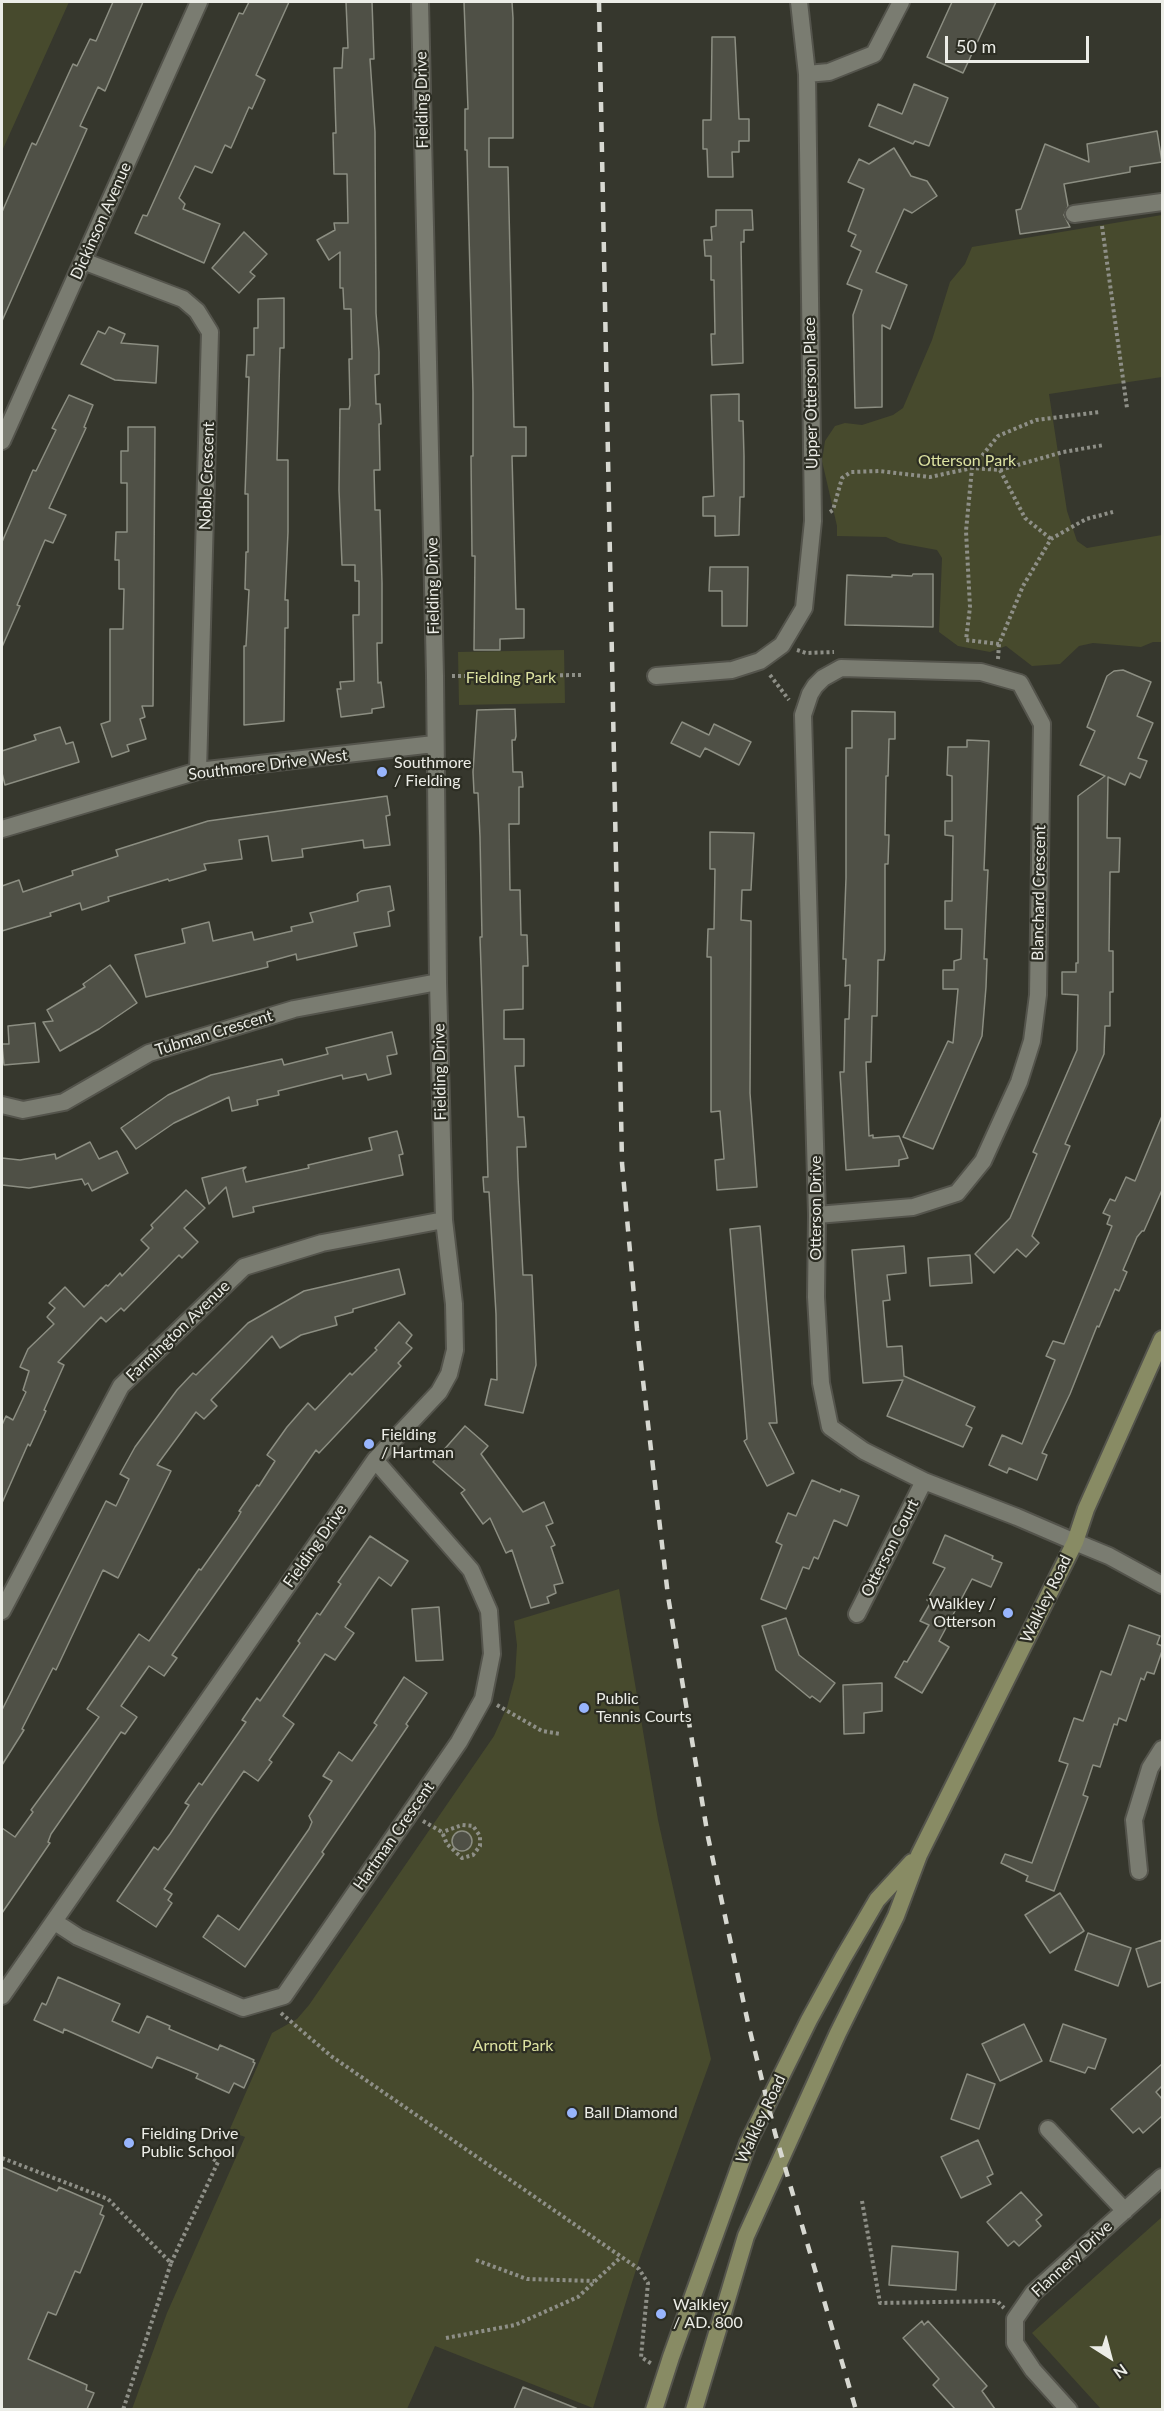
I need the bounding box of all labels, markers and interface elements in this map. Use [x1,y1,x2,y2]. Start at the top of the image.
scale bar [948,24,1092,62]
text: 50 m [956,35,996,57]
street label: Fielding Drive [412,51,432,149]
street label: Dickinson Avenue [67,159,135,283]
street label: Upper Otterson Place [800,317,822,469]
street label: Noble Crescent [196,422,218,530]
park label: Otterson Park [918,451,1016,471]
street label: Fielding Drive [423,537,443,635]
park label: Fielding Park [466,668,556,688]
street label: Southmore Drive West [187,746,349,784]
place label: Southmore / Fielding [394,753,471,791]
marker: Southmore / Fielding [375,765,389,779]
street label: Blanchard Crescent [1028,825,1050,961]
street label: Tubman Crescent [153,1006,275,1060]
street label: Fielding Drive [430,1023,450,1121]
street label: Otterson Drive [806,1155,826,1261]
street label: Farmington Avenue [122,1277,234,1385]
place label: Fielding / Hartman [381,1425,454,1463]
marker: Fielding / Hartman [362,1437,376,1451]
street label: Otterson Court [857,1496,923,1600]
street label: Fielding Drive [279,1501,351,1591]
street label: Walkley Road [1016,1552,1076,1646]
place label: Walkley / Otterson [929,1594,996,1632]
marker: Walkley / Otterson [1001,1606,1015,1620]
place label: Public Tennis Courts [596,1689,692,1727]
marker: Public Tennis Courts [577,1701,591,1715]
street label: Hartman Crescent [350,1778,438,1894]
park label: Arnott Park [473,2036,553,2056]
street label: Walkley Road [732,2072,790,2166]
place label: Ball Diamond [584,2103,678,2123]
marker: Ball Diamond [565,2106,579,2120]
place label: Fielding Drive Public School [141,2124,238,2162]
marker: Fielding Drive Public School [122,2136,136,2150]
street label: Flannery Drive [1028,2217,1116,2301]
place label: Walkley / AD. 800 [673,2295,743,2333]
marker: Walkley / AD. 800 [654,2307,668,2321]
north arrow [1080,2327,1140,2387]
text: N [1110,2361,1131,2383]

